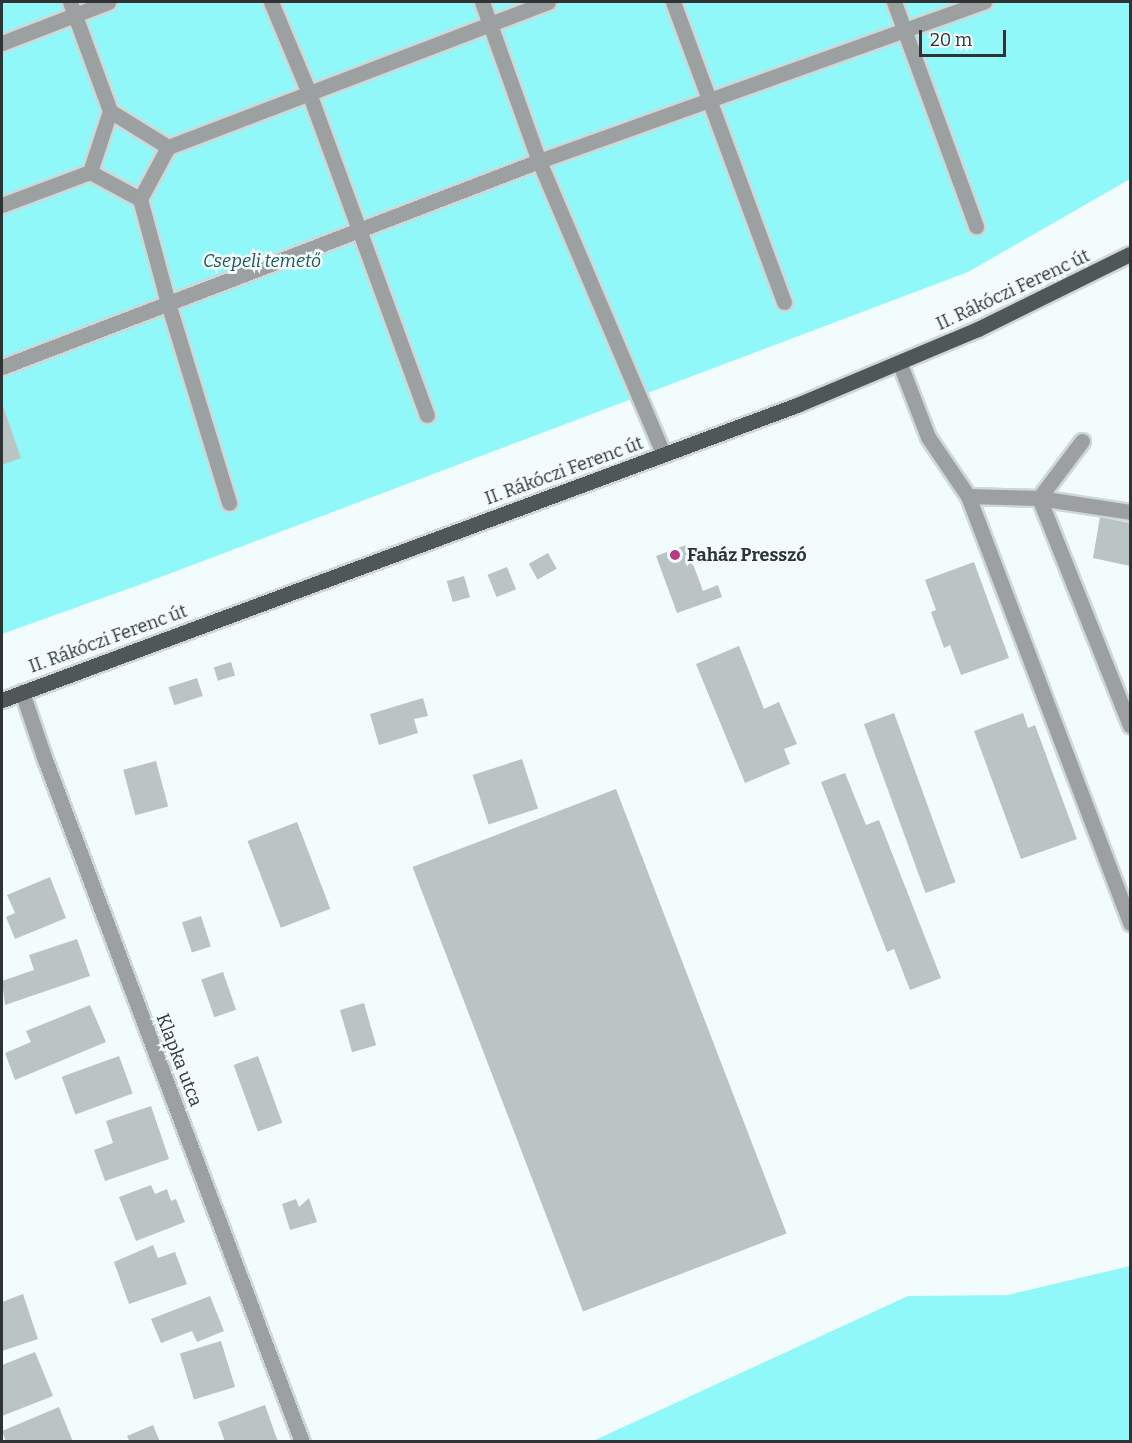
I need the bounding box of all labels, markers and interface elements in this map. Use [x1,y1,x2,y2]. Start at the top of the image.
scale bar [922,18,1009,56]
text: 20 m [930,29,972,51]
street label: II. Rákóczi Ferenc út [933,245,1093,335]
park label: Csepeli temető [203,250,321,272]
street label: II. Rákóczi Ferenc út [482,432,646,510]
place label: Faház Presszó [687,544,807,566]
marker: Faház Presszó [668,548,682,562]
street label: II. Rákóczi Ferenc út [26,600,190,678]
street label: Klapka utca [151,1011,207,1109]

